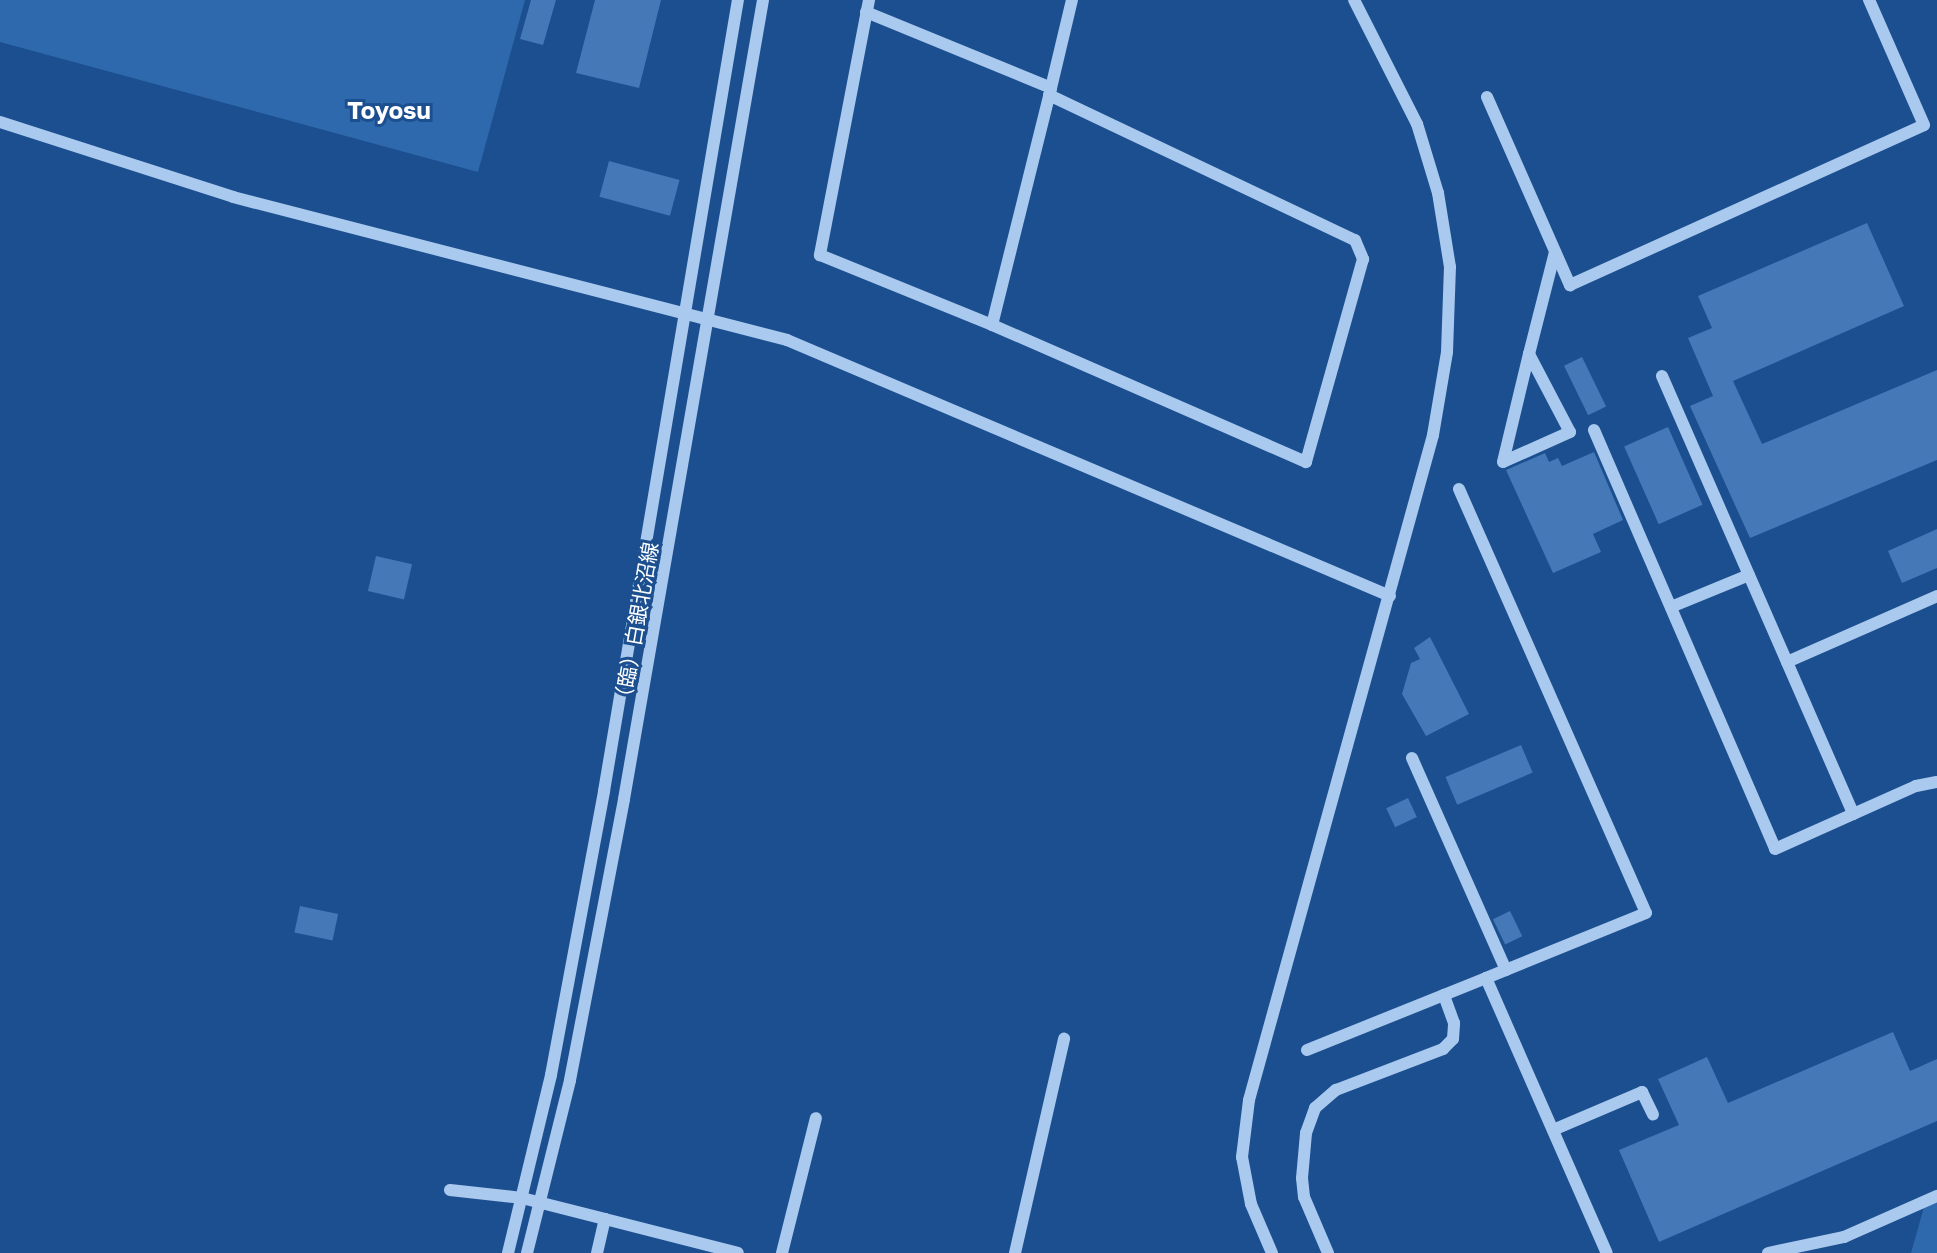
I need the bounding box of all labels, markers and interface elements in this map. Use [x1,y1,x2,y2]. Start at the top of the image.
district label: Toyosu [347,96,431,124]
street label: （臨）白銀北沼線 [609,540,663,710]

